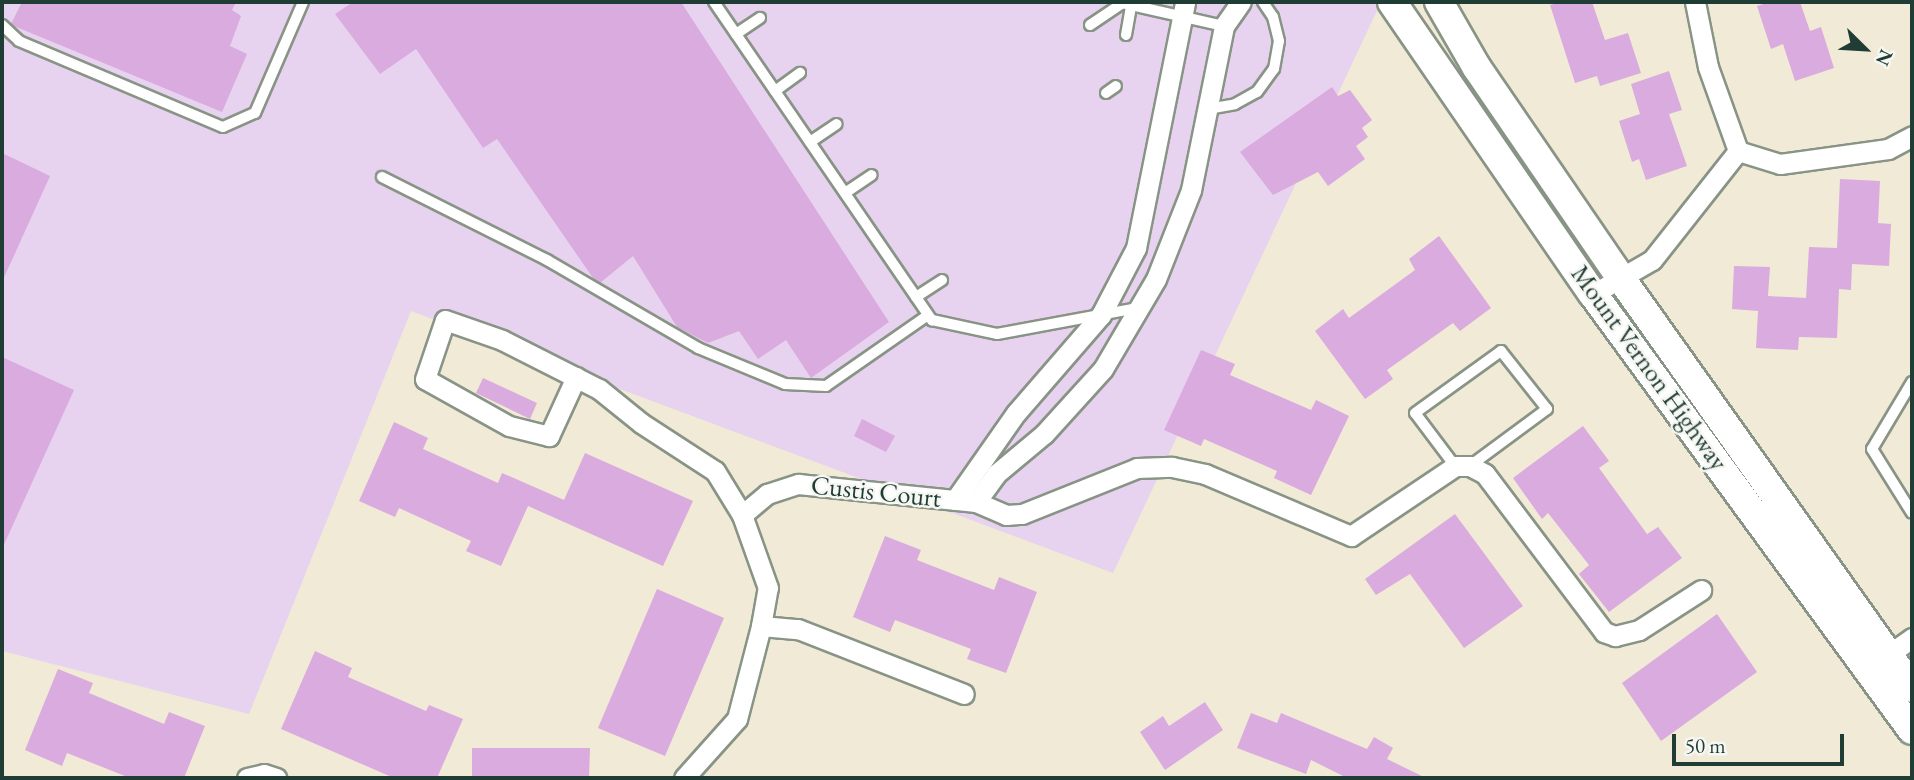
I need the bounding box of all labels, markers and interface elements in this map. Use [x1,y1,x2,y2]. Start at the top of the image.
north arrow [1830,14,1900,84]
text: N [1870,46,1899,70]
street label: Mount Vernon Highway [1564,259,1734,477]
street label: Custis Court [809,470,943,514]
scale bar [1676,720,1848,764]
text: 50 m [1685,732,1726,759]

